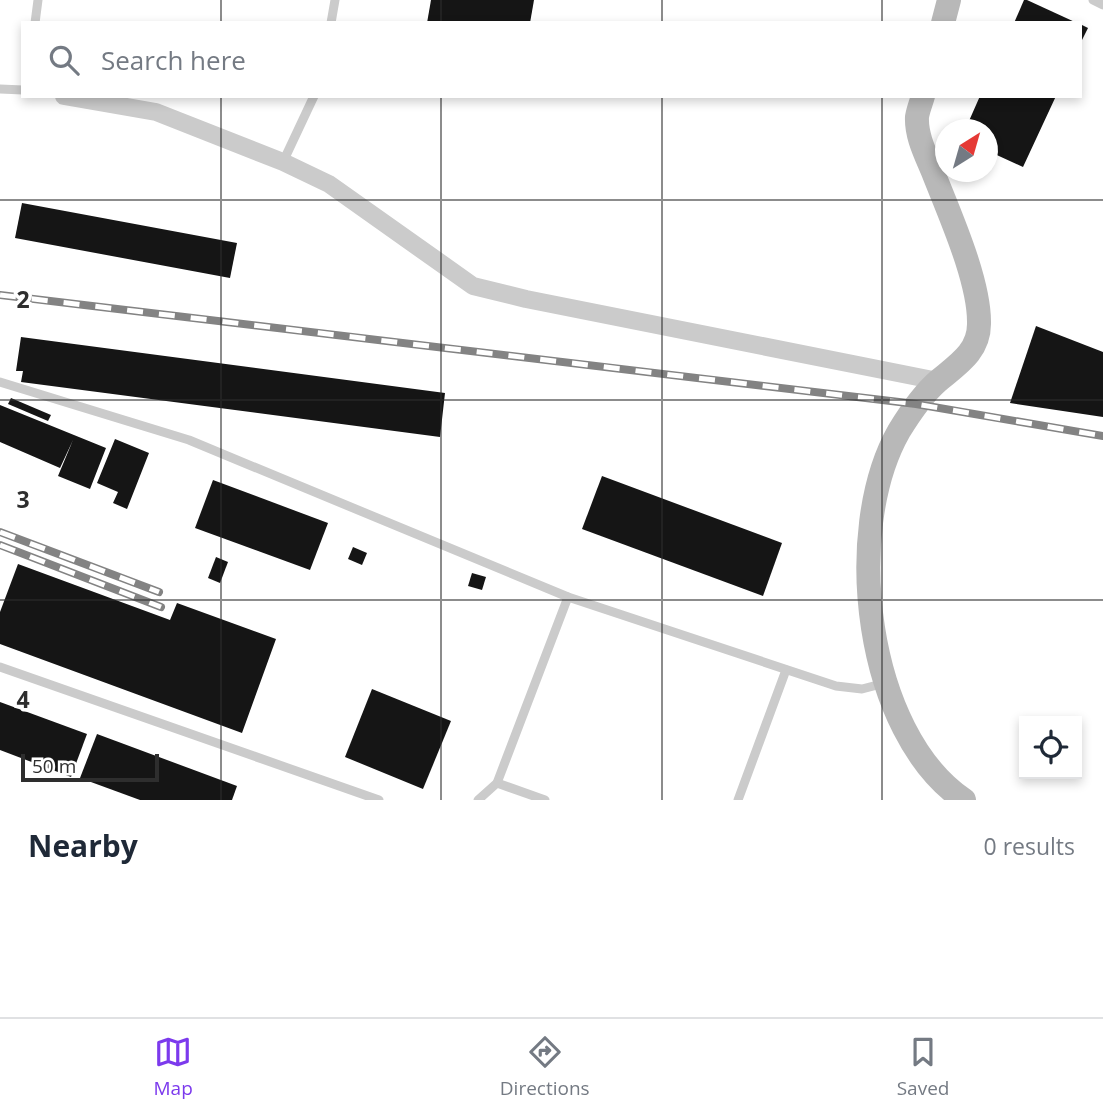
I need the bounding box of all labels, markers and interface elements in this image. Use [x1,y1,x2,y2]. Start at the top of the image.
search box [21,21,1082,98]
icon: search [45,41,83,79]
text: Search here [101,42,246,78]
north arrow [935,119,998,182]
text: 2 [16,283,30,315]
text: 3 [16,483,30,515]
text: 4 [16,683,30,715]
map controls [1019,716,1082,779]
button: locate [1019,716,1082,779]
scale bar [21,751,159,783]
text: 50 m [32,753,76,779]
text: Nearby [28,825,138,866]
text: 0 results [984,830,1075,862]
tab: Map [154,1033,193,1101]
tab: Directions [500,1033,590,1101]
tab: Saved [897,1033,949,1101]

